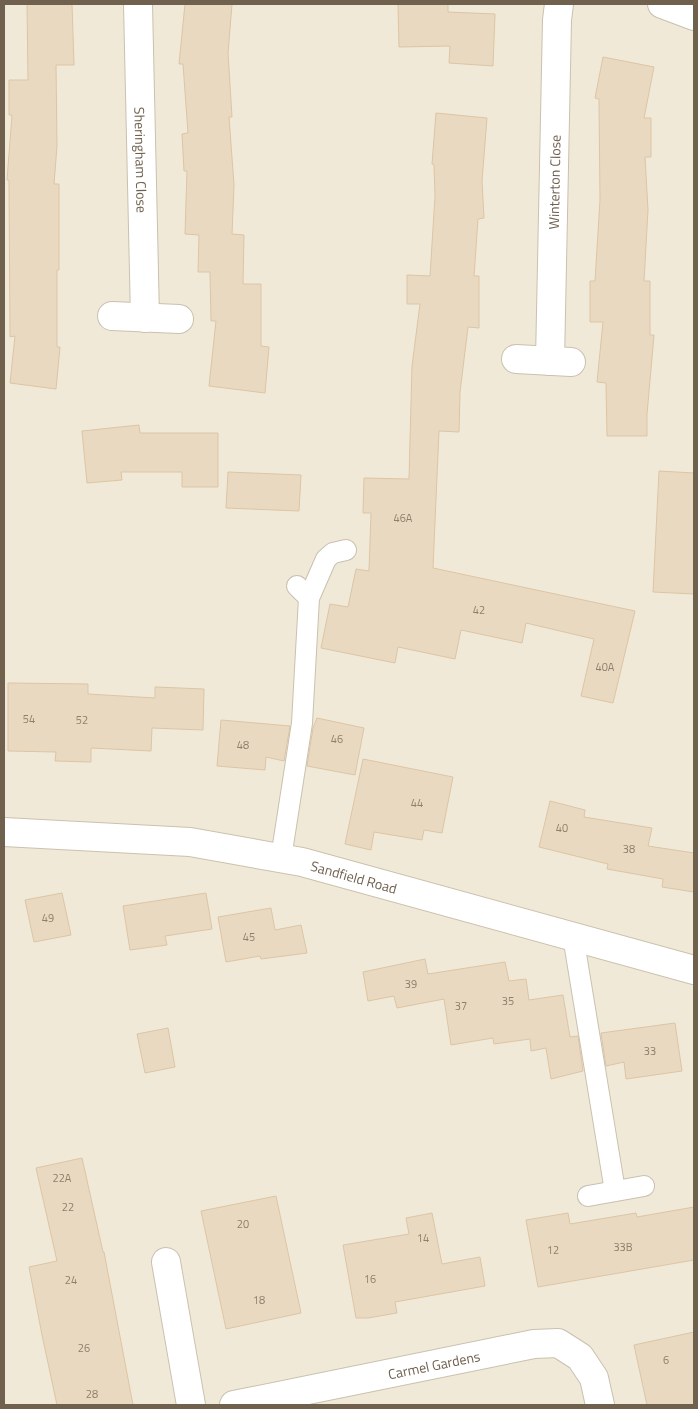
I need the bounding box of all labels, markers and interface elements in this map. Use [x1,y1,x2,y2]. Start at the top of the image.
street label: Sheringham Close [130,107,153,213]
street label: Winterton Close [542,135,565,230]
house number: 46A [394,510,413,526]
house number: 42 [473,602,485,618]
house number: 40A [596,659,615,675]
house number: 54 [23,711,35,727]
house number: 52 [76,712,88,728]
house number: 46 [331,731,343,747]
house number: 48 [237,737,249,753]
house number: 44 [411,795,423,811]
house number: 40 [556,820,568,836]
house number: 38 [623,841,635,857]
street label: Sandfield Road [309,854,399,898]
house number: 49 [42,910,54,926]
house number: 45 [243,929,255,945]
house number: 39 [405,976,417,992]
house number: 35 [502,993,514,1009]
house number: 37 [455,998,467,1014]
house number: 33 [644,1043,656,1059]
house number: 22A [53,1170,72,1186]
house number: 22 [62,1199,74,1215]
house number: 20 [237,1216,249,1232]
house number: 14 [417,1230,429,1246]
house number: 33B [613,1239,633,1255]
house number: 12 [547,1242,559,1258]
house number: 16 [364,1271,376,1287]
house number: 24 [65,1272,77,1288]
house number: 18 [253,1292,265,1308]
house number: 26 [78,1340,90,1356]
street label: Carmel Gardens [386,1345,482,1384]
house number: 6 [663,1352,669,1368]
house number: 28 [86,1386,98,1402]

